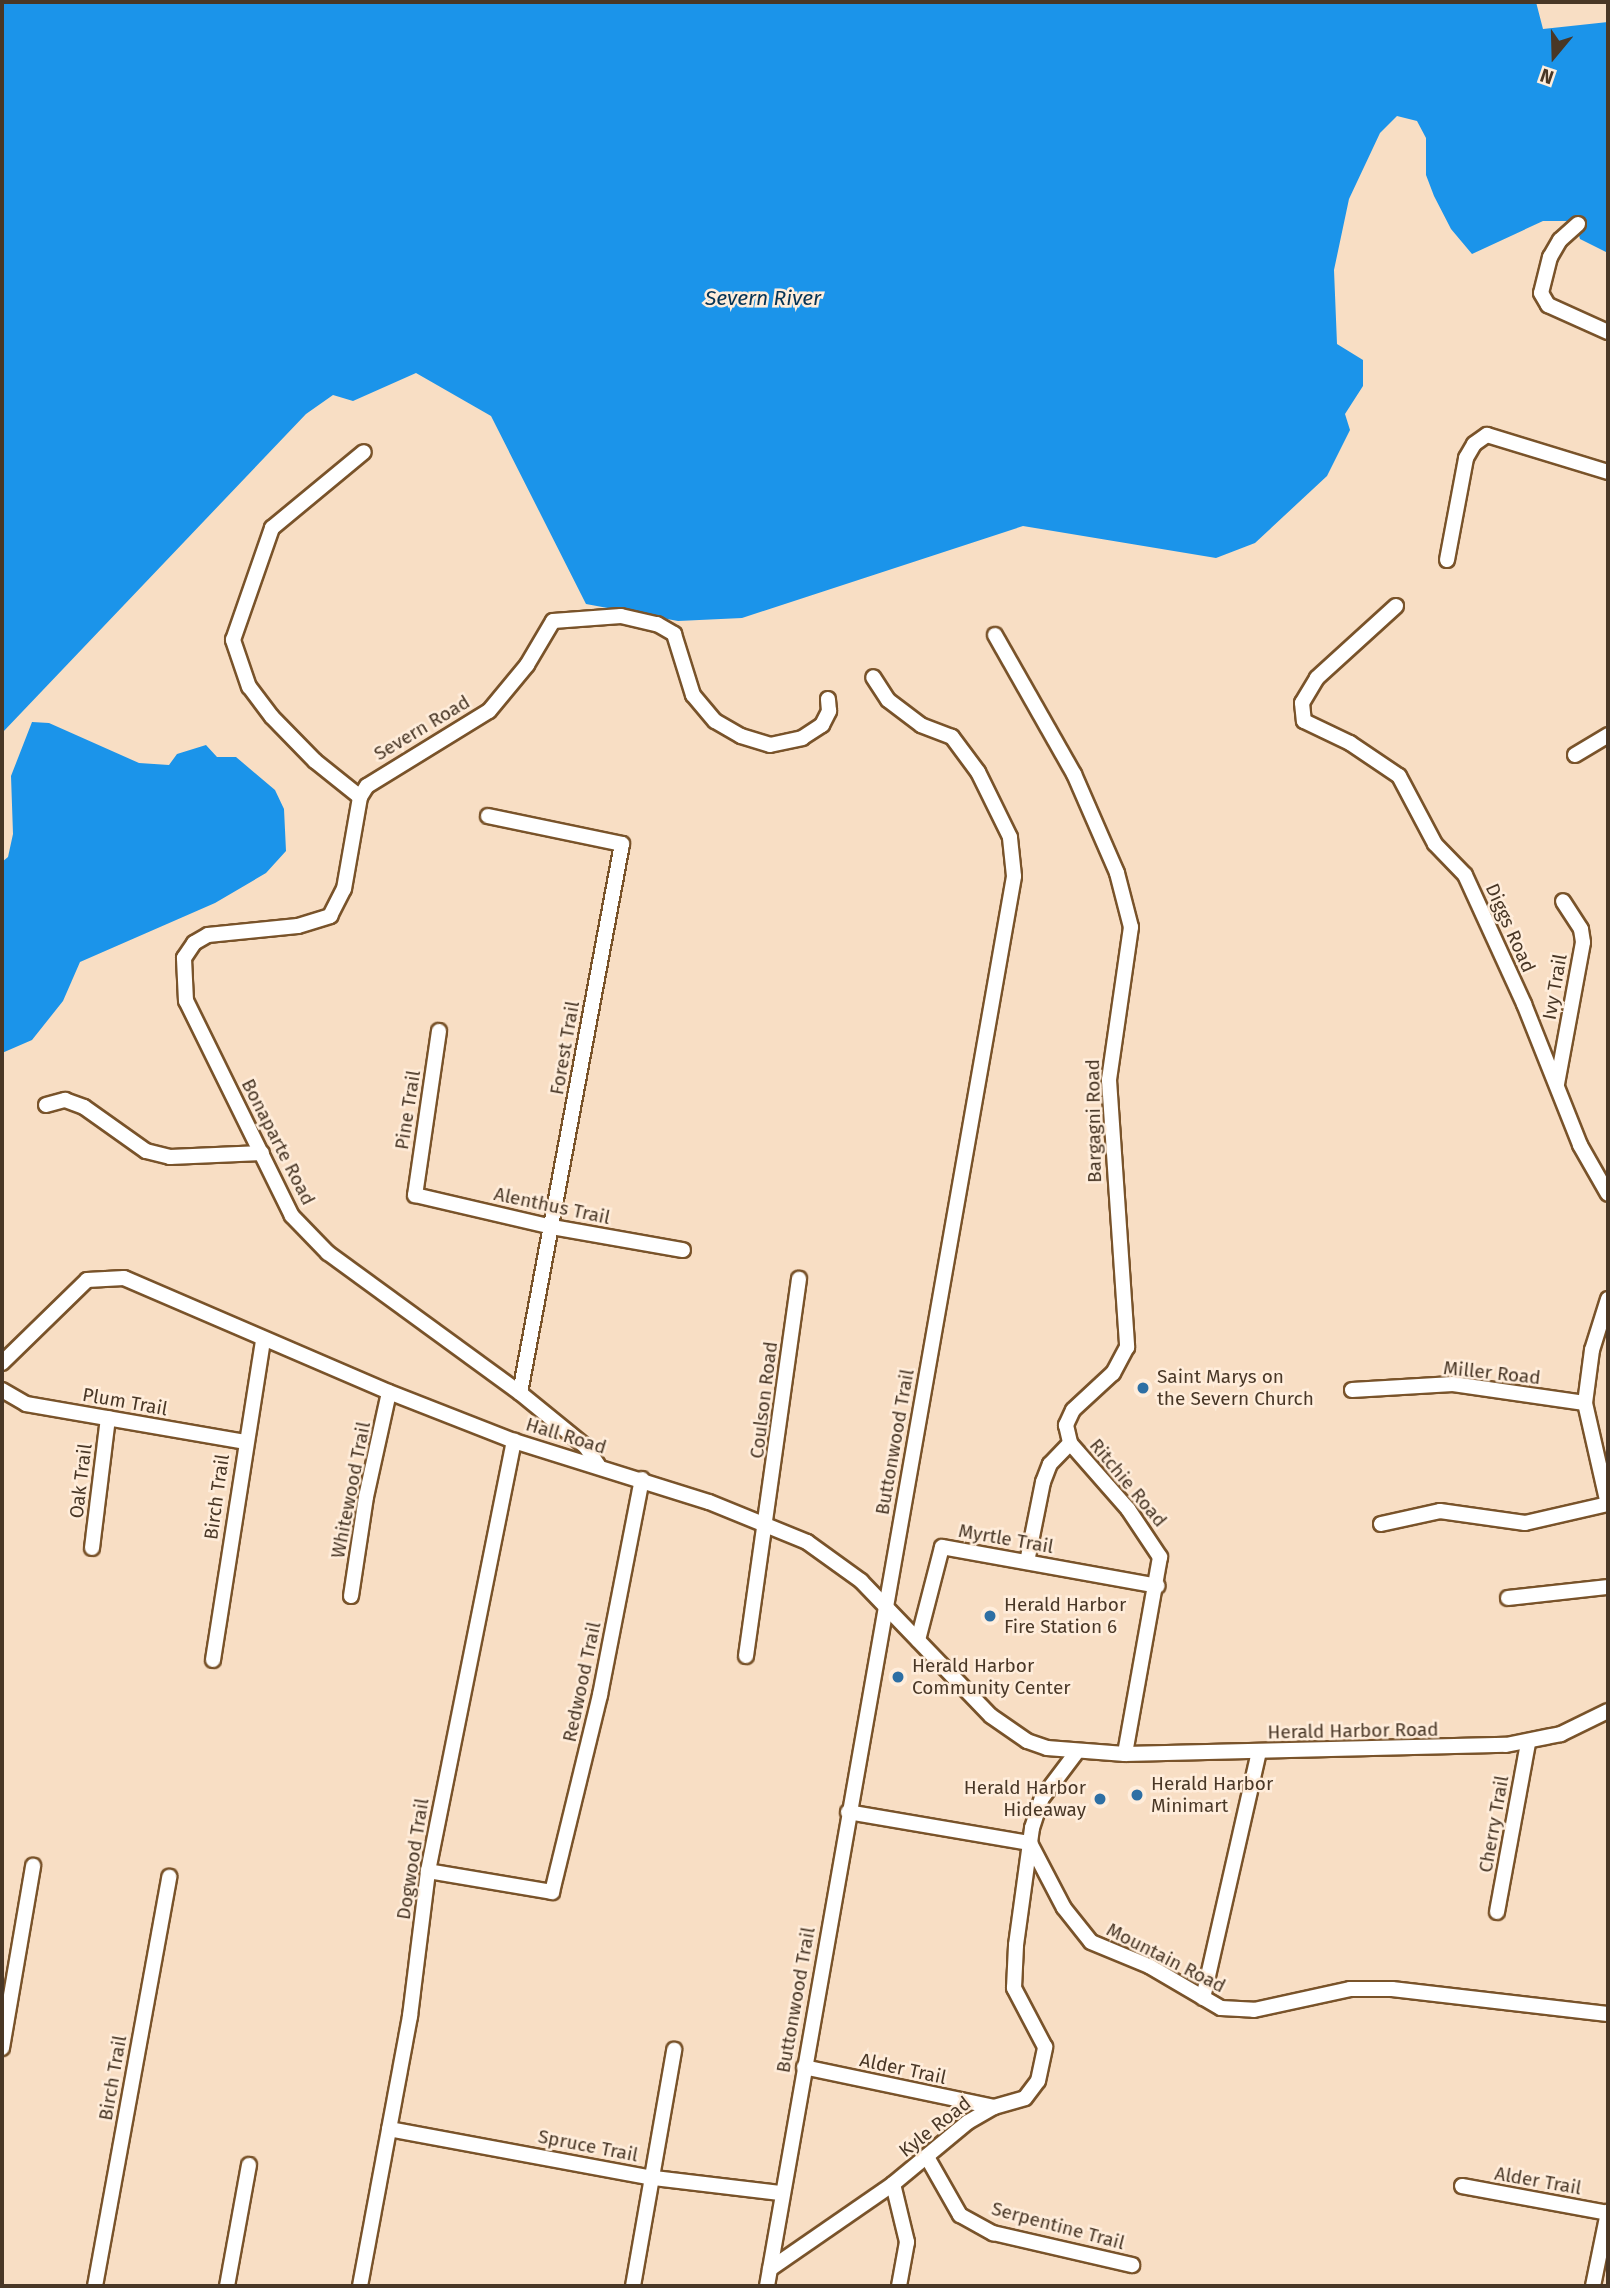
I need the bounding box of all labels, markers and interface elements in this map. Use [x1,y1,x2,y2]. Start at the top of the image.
north arrow [1519,21,1589,91]
text: N [1537,63,1557,89]
water label: Severn River [705,285,821,311]
street label: Severn Road [370,691,474,765]
street label: Diggs Road [1480,880,1540,976]
street label: Ivy Trail [1538,952,1572,1022]
street label: Forest Trail [546,999,584,1097]
street label: Bargagni Road [1082,1059,1106,1183]
street label: Pine Trail [390,1069,426,1151]
street label: Bonaparte Road [236,1075,320,1209]
street label: Alenthus Trail [492,1183,612,1229]
street label: Coulson Road [745,1340,783,1460]
street label: Miller Road [1442,1357,1542,1389]
place label: Saint Marys on the Severn Church [1157,1366,1314,1410]
street label: Buttonwood Trail [871,1367,919,1517]
marker: Saint Marys on the Severn Church [1135,1380,1151,1396]
street label: Plum Trail [81,1383,169,1421]
street label: Hall Road [523,1413,609,1459]
street label: Whitewood Trail [327,1420,375,1560]
street label: Ritchie Road [1084,1434,1172,1532]
street label: Oak Trail [65,1442,97,1520]
street label: Birch Trail [200,1453,234,1541]
street label: Myrtle Trail [957,1519,1055,1559]
place label: Herald Harbor Fire Station 6 [1004,1594,1126,1638]
marker: Herald Harbor Fire Station 6 [982,1608,998,1624]
street label: Redwood Trail [558,1620,606,1744]
place label: Herald Harbor Community Center [912,1655,1071,1699]
marker: Herald Harbor Community Center [890,1669,906,1685]
street label: Herald Harbor Road [1267,1718,1439,1744]
place label: Herald Harbor Minimart [1151,1773,1273,1817]
street label: Cherry Trail [1474,1774,1514,1874]
place label: Herald Harbor Hideaway [964,1777,1086,1821]
marker: Herald Harbor Minimart [1129,1787,1145,1803]
marker: Herald Harbor Hideaway [1092,1791,1108,1807]
street label: Dogwood Trail [392,1797,434,1921]
street label: Mountain Road [1103,1918,1229,1998]
street label: Buttonwood Trail [772,1925,820,2075]
street label: Birch Trail [94,2034,132,2122]
street label: Alder Trail [858,2049,948,2089]
street label: Kyle Road [894,2092,976,2162]
street label: Spruce Trail [536,2125,640,2167]
street label: Alder Trail [1493,2162,1583,2200]
street label: Serpentine Trail [989,2197,1127,2255]

